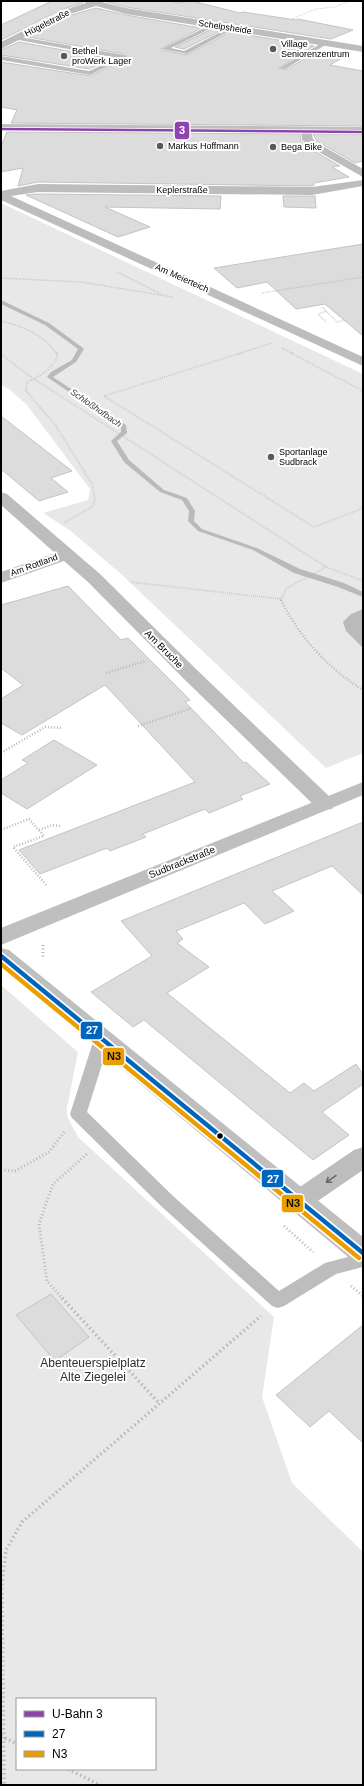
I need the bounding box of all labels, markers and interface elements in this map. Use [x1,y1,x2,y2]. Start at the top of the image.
street label: Hügelstraße [23,7,71,39]
street label: Schelpsheide [198,18,252,36]
place label: Village Seniorenzentrum [281,39,350,59]
marker: Village Seniorenzentrum [268,44,278,54]
place label: Bethel proWerk Lager [72,46,131,66]
marker: Bethel proWerk Lager [59,51,69,61]
line badge: 3 [174,121,190,140]
text: 3 [179,124,185,136]
marker: Markus Hoffmann [155,141,165,151]
place label: Markus Hoffmann [168,141,239,151]
marker: Bega Bike [268,142,278,152]
place label: Bega Bike [281,142,322,152]
street label: Keplerstraße [156,185,208,195]
street label: Am Meierteich [154,262,210,294]
water label: Schloßhofbach [69,387,123,429]
place label: Sportanlage Sudbrack [279,447,328,467]
marker: Sportanlage Sudbrack [266,452,276,462]
street label: Am Rottland [9,552,59,578]
street label: Am Bruche [143,628,186,671]
street label: Sudbrackstraße [147,844,217,880]
line badge: 27 [80,1021,103,1040]
text: 27 [86,1024,98,1036]
line badge: N3 [102,1047,125,1066]
text: N3 [107,1050,121,1062]
unlabelled marker [215,1131,225,1141]
line badge: 27 [261,1169,284,1188]
text: 27 [267,1173,279,1185]
one-way arrow [326,1175,337,1183]
line badge: N3 [281,1194,304,1213]
text: N3 [286,1197,300,1209]
park label: Abenteuerspielplatz Alte Ziegelei [40,1356,146,1384]
legend [16,1698,156,1770]
text: U-Bahn 3 [52,1707,103,1721]
text: 27 [52,1727,66,1741]
text: N3 [52,1747,68,1761]

